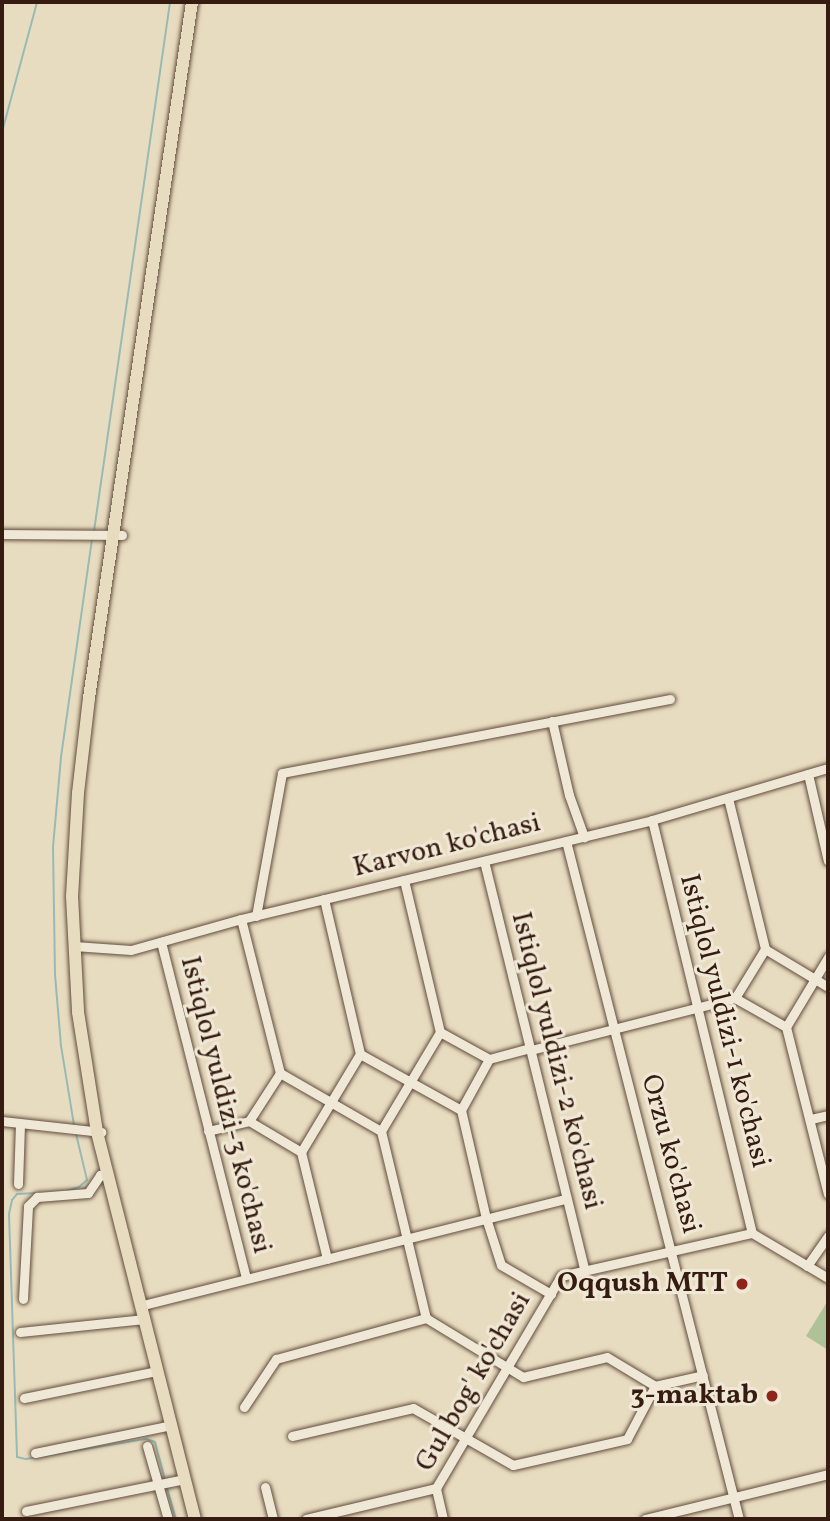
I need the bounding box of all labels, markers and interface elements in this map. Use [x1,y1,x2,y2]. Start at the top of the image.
street label: Karvon ko'chasi [350,806,544,886]
street label: Istiqlol yuldizi-1 ko'chasi [671,870,777,1172]
street label: Istiqlol yuldizi-2 ko'chasi [503,908,609,1214]
street label: Istiqlol yuldizi-3 ko'chasi [172,953,278,1257]
street label: Orzu ko'chasi [633,1071,707,1237]
place label: Oqqush MTT [557,1267,728,1301]
marker: Oqqush MTT [734,1276,750,1292]
street label: Gul bog' ko'chasi [409,1286,539,1478]
place label: 3-maktab [631,1379,758,1413]
marker: 3-maktab [764,1388,780,1404]

